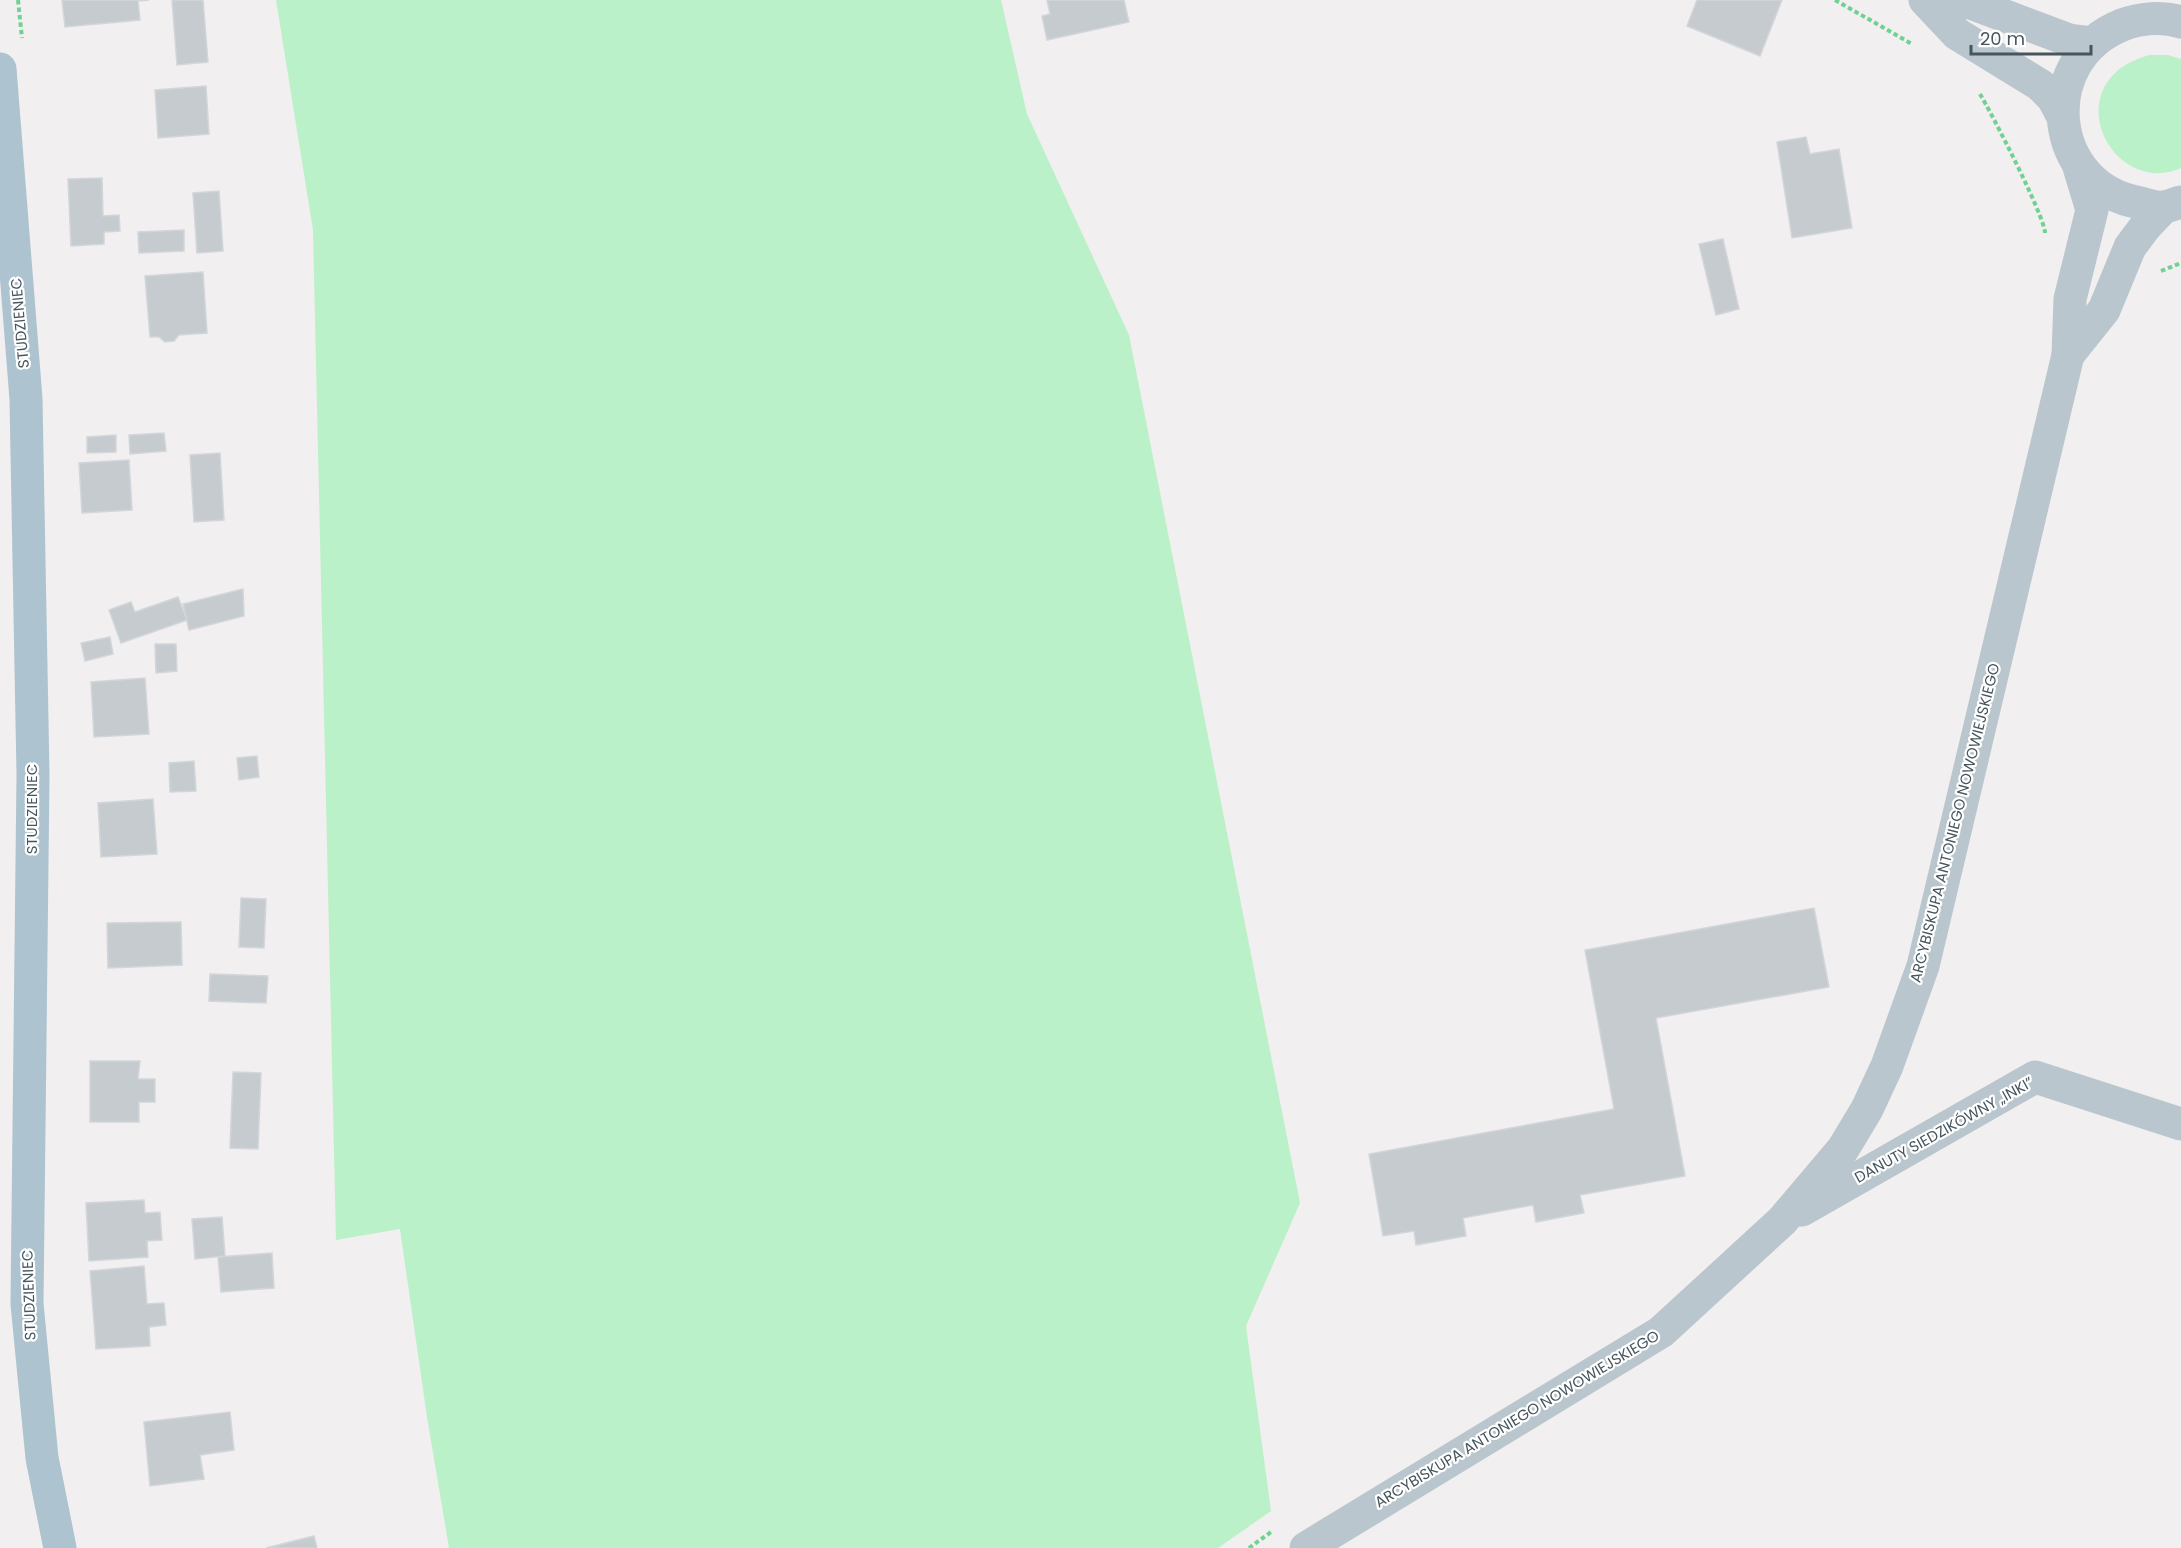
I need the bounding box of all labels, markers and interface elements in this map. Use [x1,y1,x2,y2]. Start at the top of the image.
scale bar [1971,18,2091,56]
text: 20 m [1980,26,2025,51]
street label: STUDZIENIEC [5,277,34,369]
street label: ARCYBISKUPA ANTONIEGO NOWOWIEJSKIEGO [1905,661,2004,985]
street label: STUDZIENIEC [21,764,42,854]
street label: DANUTY SIEDZIKÓWNY „INKI” [1851,1071,2037,1188]
street label: STUDZIENIEC [16,1249,41,1341]
street label: ARCYBISKUPA ANTONIEGO NOWOWIEJSKIEGO [1371,1325,1663,1512]

